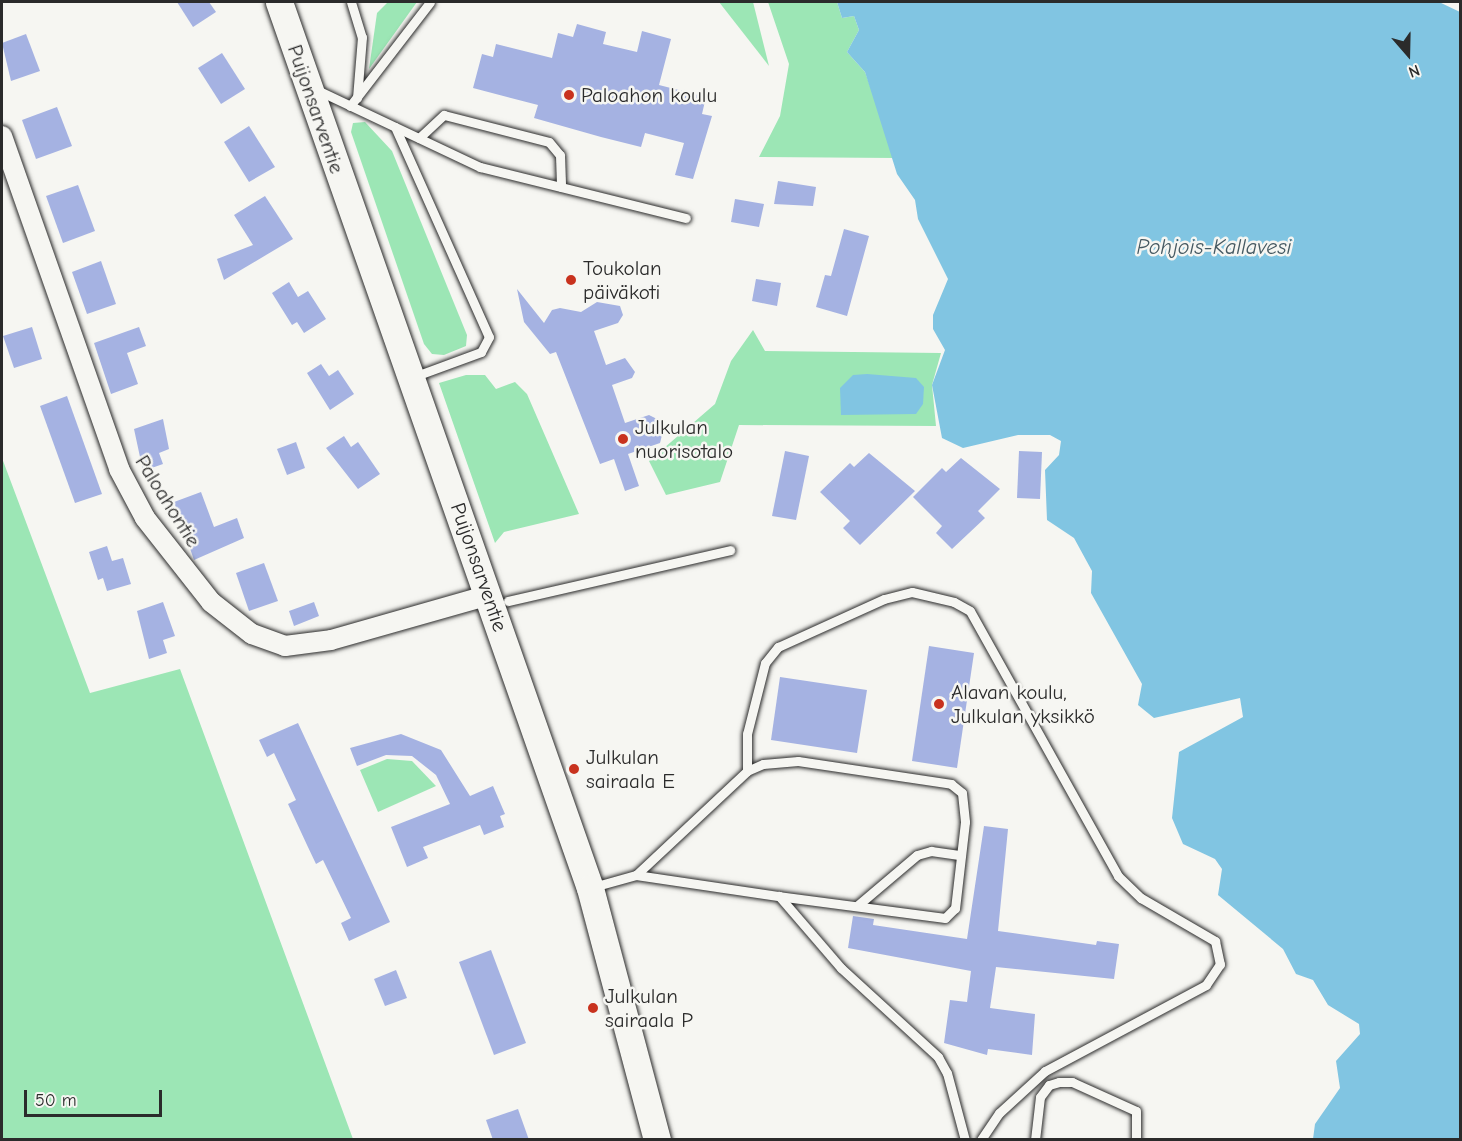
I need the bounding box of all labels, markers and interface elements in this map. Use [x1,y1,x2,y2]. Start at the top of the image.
north arrow [1378,24,1438,84]
street label: Puijonsarventie [282,41,350,177]
text: N [1406,61,1422,81]
place label: Paloahon koulu [581,82,717,108]
marker: Paloahon koulu [562,88,576,102]
water label: Pohjois-Kallavesi [1136,235,1292,261]
place label: Toukolan päiväkoti [583,255,662,305]
marker: Toukolan päiväkoti [564,273,578,287]
place label: Julkulan nuorisotalo [635,414,733,464]
marker: Julkulan nuorisotalo [616,432,630,446]
street label: Paloahontie [130,450,206,552]
street label: Puijonsarventie [445,499,513,635]
place label: Alavan koulu, Julkulan yksikkö [951,679,1095,729]
marker: Alavan koulu, Julkulan yksikkö [932,697,946,711]
place label: Julkulan sairaala E [586,744,675,794]
marker: Julkulan sairaala E [567,762,581,776]
place label: Julkulan sairaala P [605,983,693,1033]
marker: Julkulan sairaala P [586,1001,600,1015]
scale bar [27,1078,165,1116]
text: 50 m [35,1090,77,1111]

